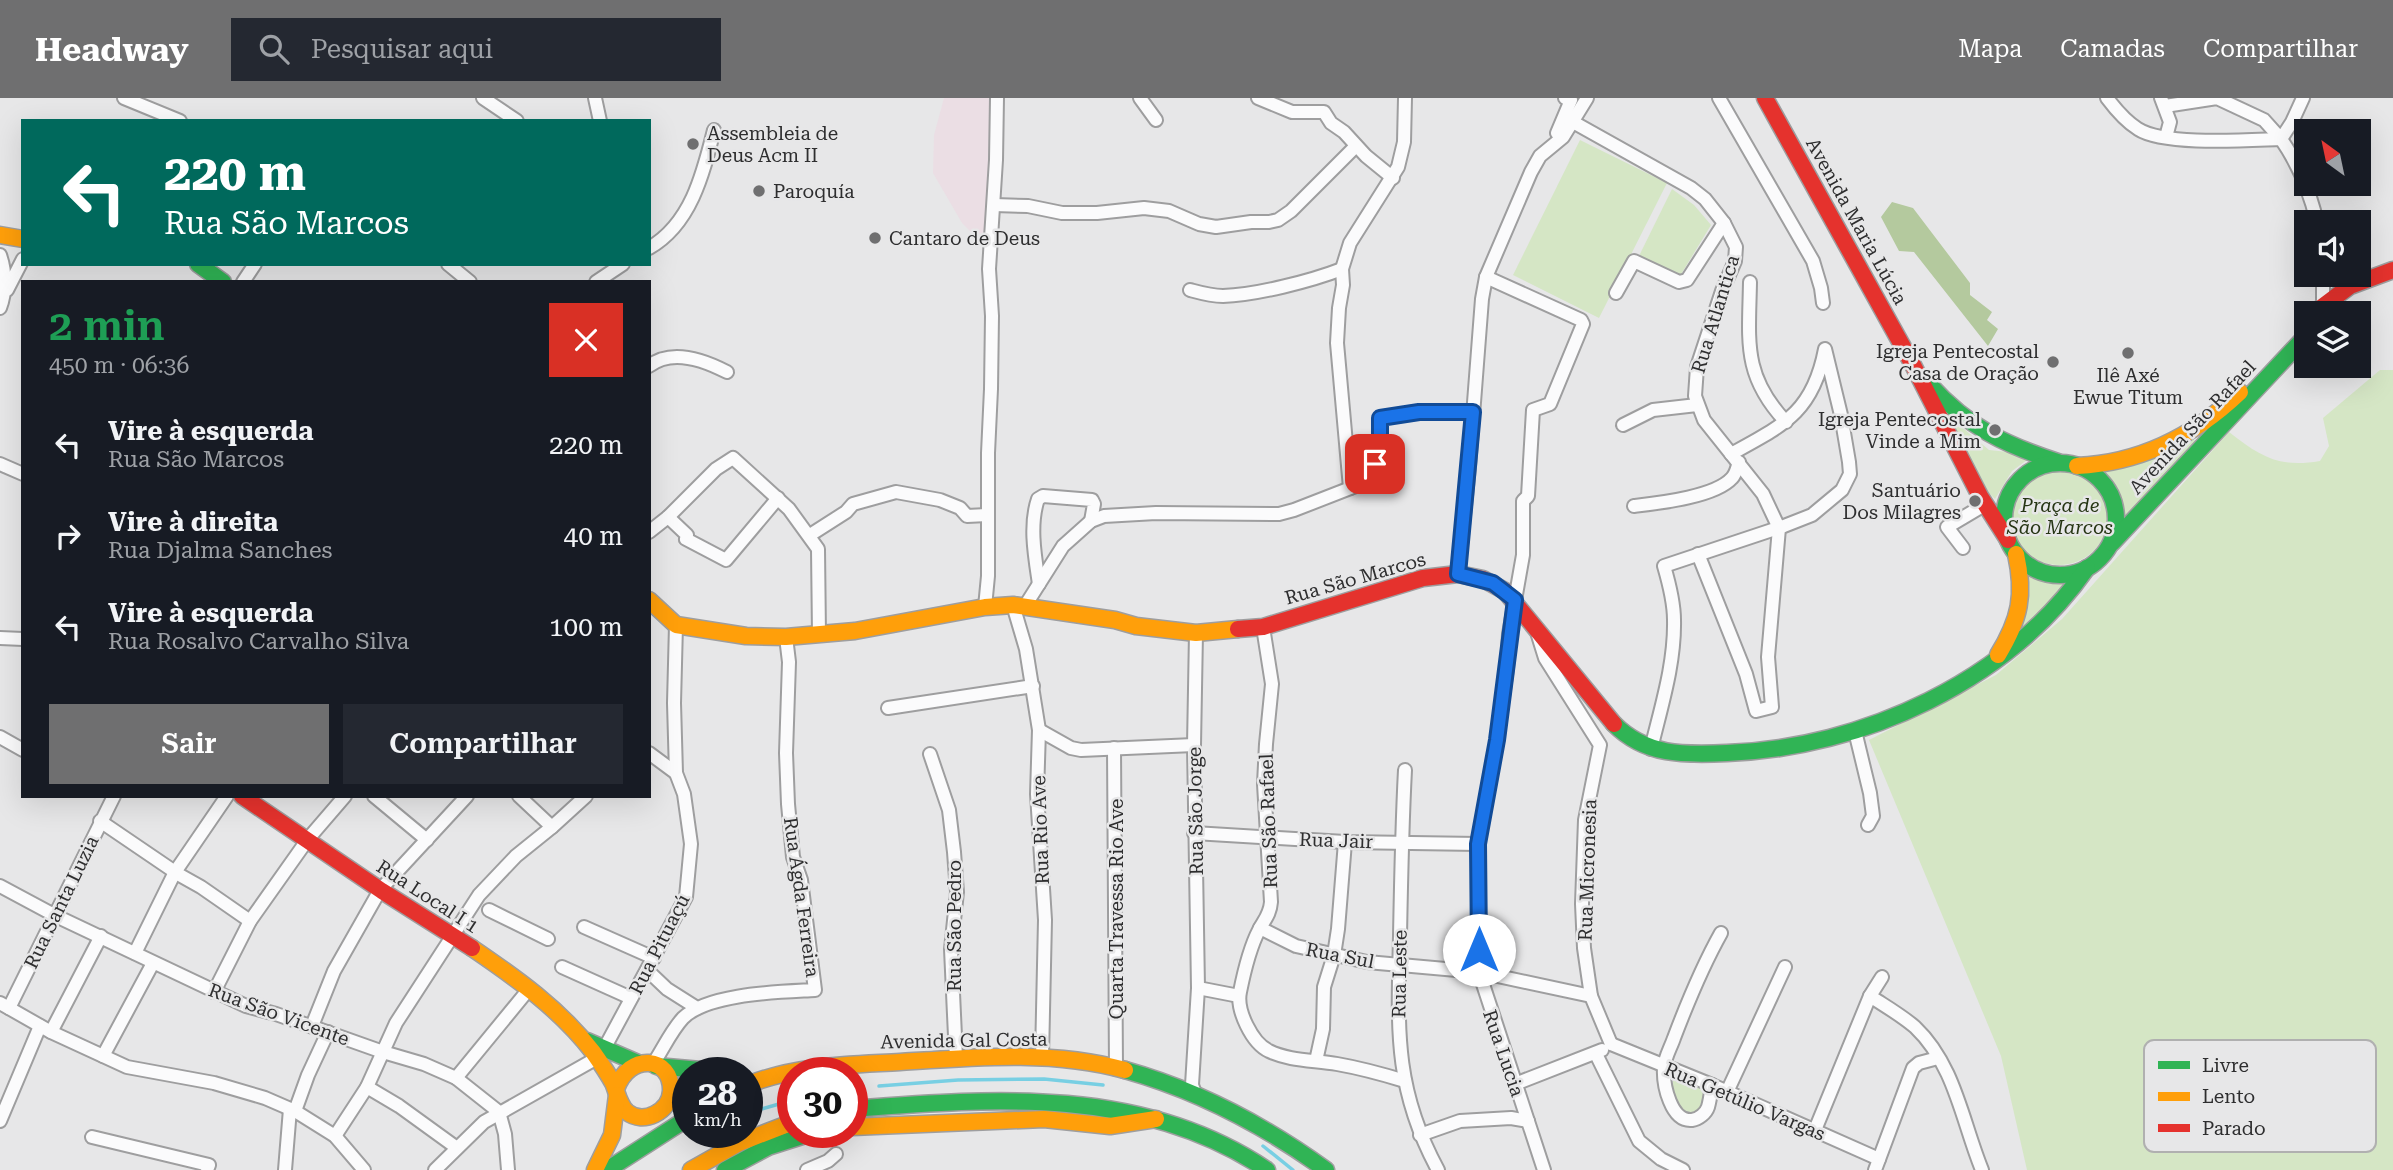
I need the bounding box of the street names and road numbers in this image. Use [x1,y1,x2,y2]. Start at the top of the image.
street label: Avenida Maria Lúcia [1801,134,1912,309]
street label: Rua Atlantica [1687,252,1745,376]
street label: Avenida São Rafael [2124,356,2260,499]
street label: Rua São Marcos [1282,547,1428,610]
street label: Rua São Jorge [1183,746,1208,876]
street label: Rua São Rafael [1255,753,1282,889]
street label: Rua Rio Ave [1027,775,1054,885]
street label: Rua Micronesia [1574,798,1601,941]
street label: Quarta Travessa Rio Ave [1105,799,1128,1019]
street label: Rua Ágda Ferreira [779,815,824,979]
street label: Rua Jair [1298,828,1374,853]
street label: Rua Santa Luzia [19,831,104,973]
street label: Rua Local I 1 [372,855,483,938]
street label: Rua São Pedro [943,860,966,992]
street label: Rua Pituaçú [624,890,695,998]
street label: Rua Leste [1387,930,1412,1018]
street label: Rua Sul [1304,938,1376,973]
street label: Rua São Vicente [205,978,352,1051]
street label: Rua Lucia [1478,1007,1529,1100]
street label: Avenida Gal Costa [880,1028,1048,1053]
street label: Rua Getúlio Vargas [1661,1057,1829,1146]

